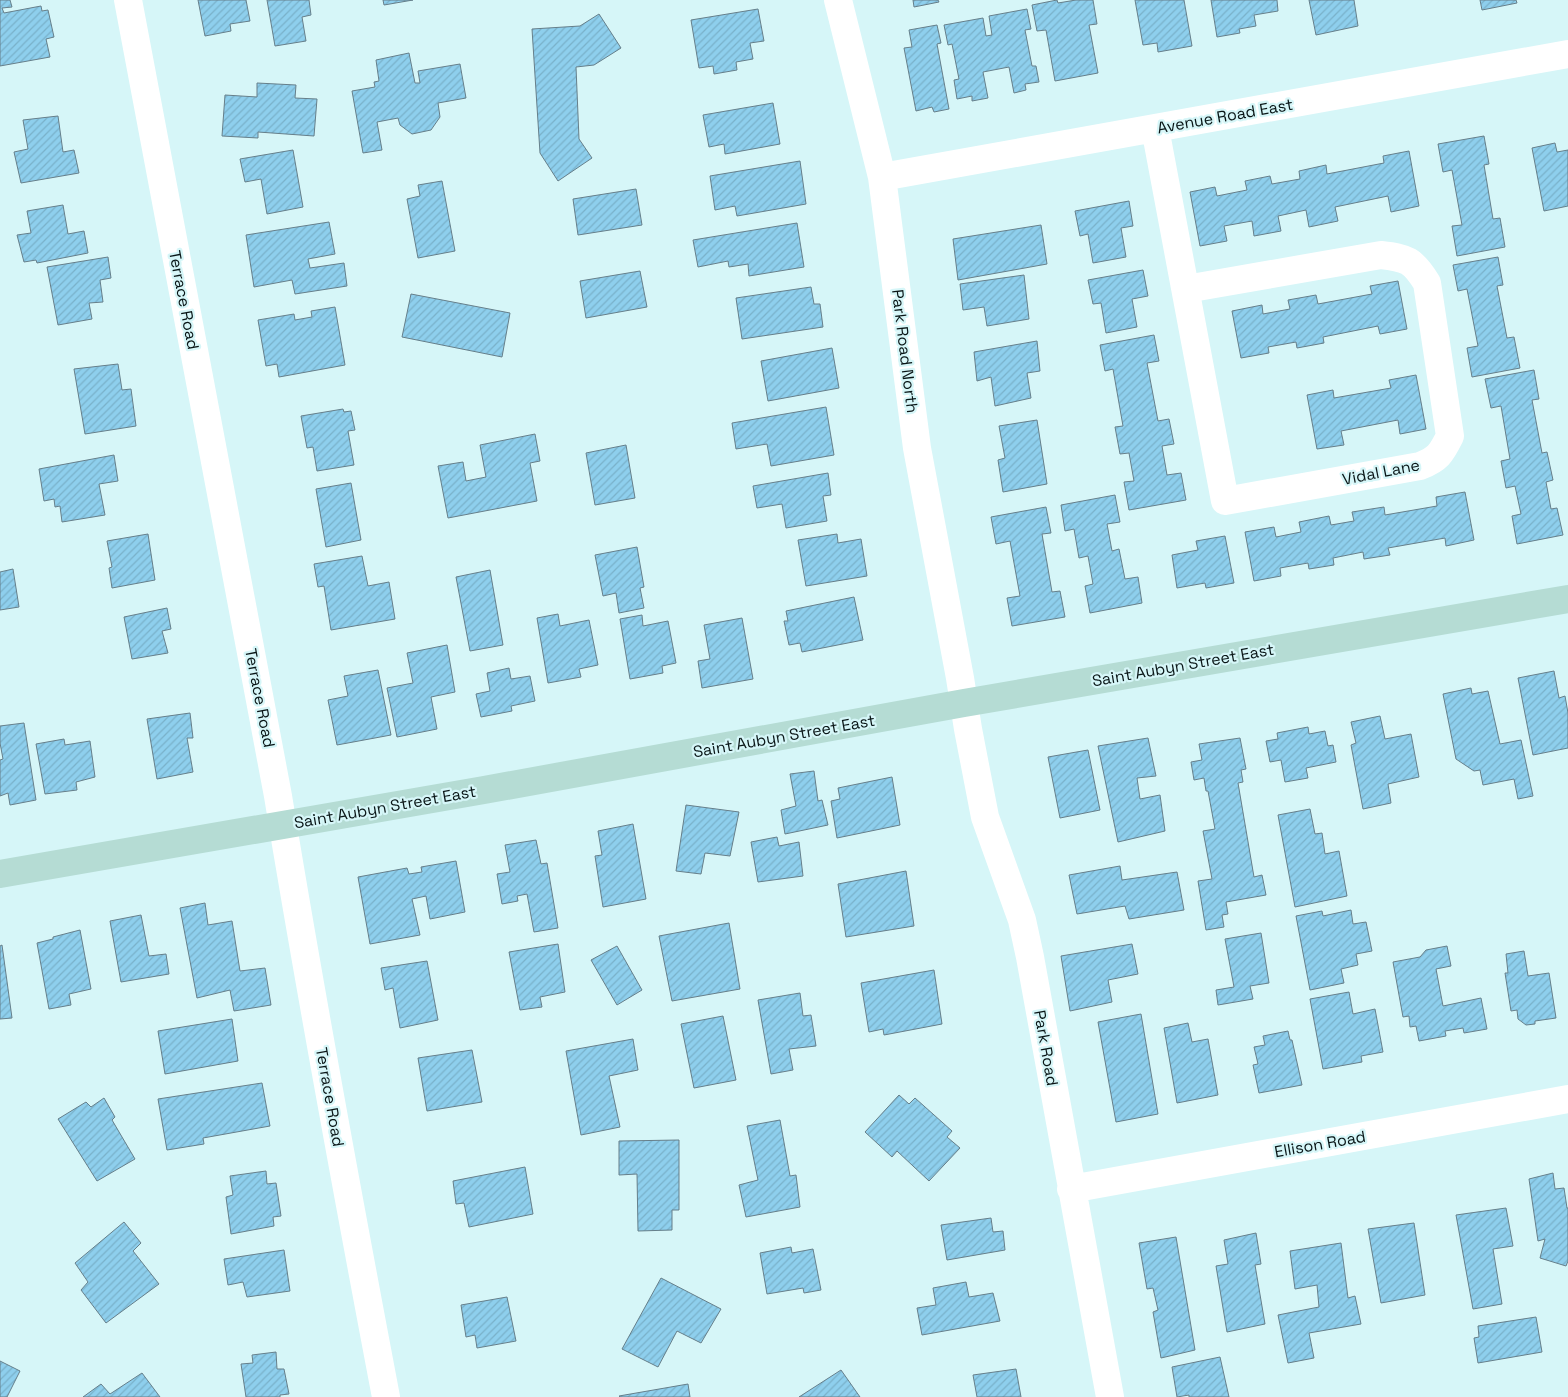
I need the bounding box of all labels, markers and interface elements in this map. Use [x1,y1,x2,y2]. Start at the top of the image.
street label: Avenue Road East [1155,94,1295,138]
street label: Terrace Road [164,249,204,351]
street label: Park Road North [887,288,923,414]
street label: Vidal Lane [1340,454,1422,490]
street label: Saint Aubyn Street East [1090,639,1276,691]
street label: Terrace Road [240,647,280,749]
street label: Saint Aubyn Street East [691,710,877,762]
street label: Saint Aubyn Street East [292,781,478,833]
street label: Park Road [1029,1008,1063,1088]
street label: Terrace Road [311,1046,349,1148]
street label: Ellison Road [1273,1126,1367,1162]

